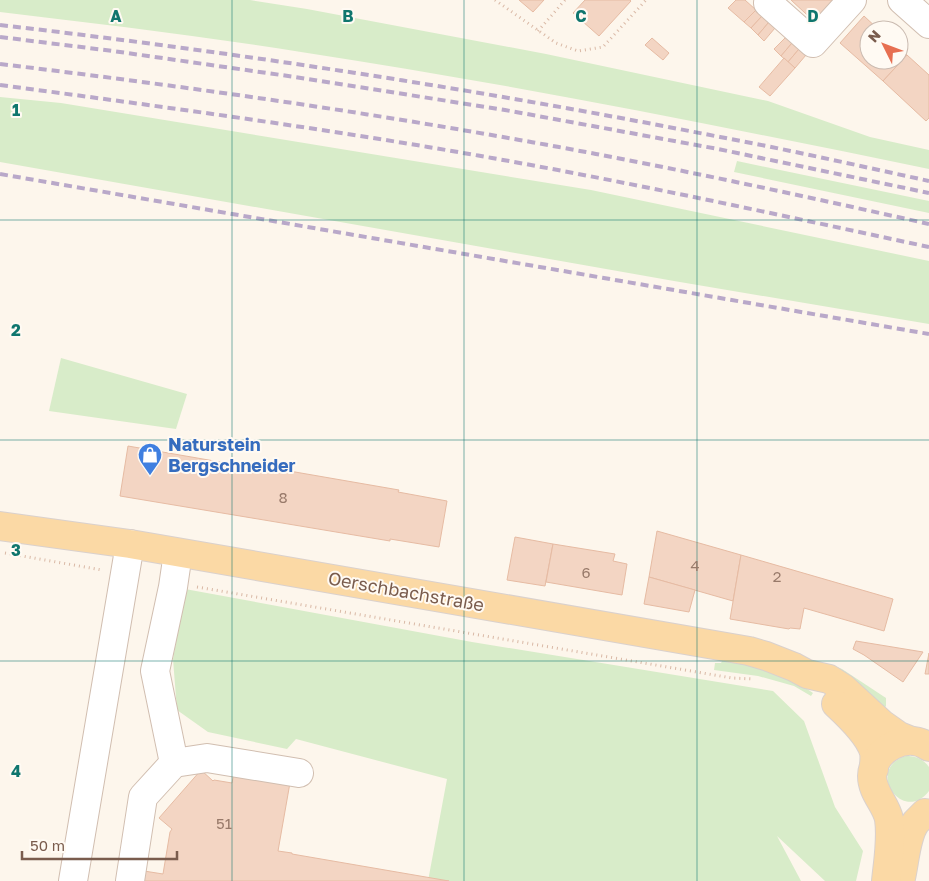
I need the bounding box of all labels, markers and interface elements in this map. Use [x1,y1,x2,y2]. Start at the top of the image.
text: A [110,6,122,26]
text: B [342,6,354,26]
text: C [575,6,587,26]
text: D [807,6,819,26]
north arrow [859,20,909,70]
text: N [864,26,884,46]
text: 1 [12,100,20,120]
text: 2 [11,320,21,340]
place label: Naturstein Bergschneider [168,433,296,476]
shop icon: Naturstein Bergschneider [137,442,163,476]
house number: 8 [278,488,288,506]
text: 3 [11,540,21,560]
house number: 4 [690,556,700,574]
house number: 6 [581,563,591,581]
street label: Oerschbachstraße [326,566,486,616]
house number: 2 [773,567,781,585]
text: 4 [11,761,21,781]
house number: 51 [216,814,232,832]
scale bar [22,828,178,860]
text: 50 m [30,836,65,854]

